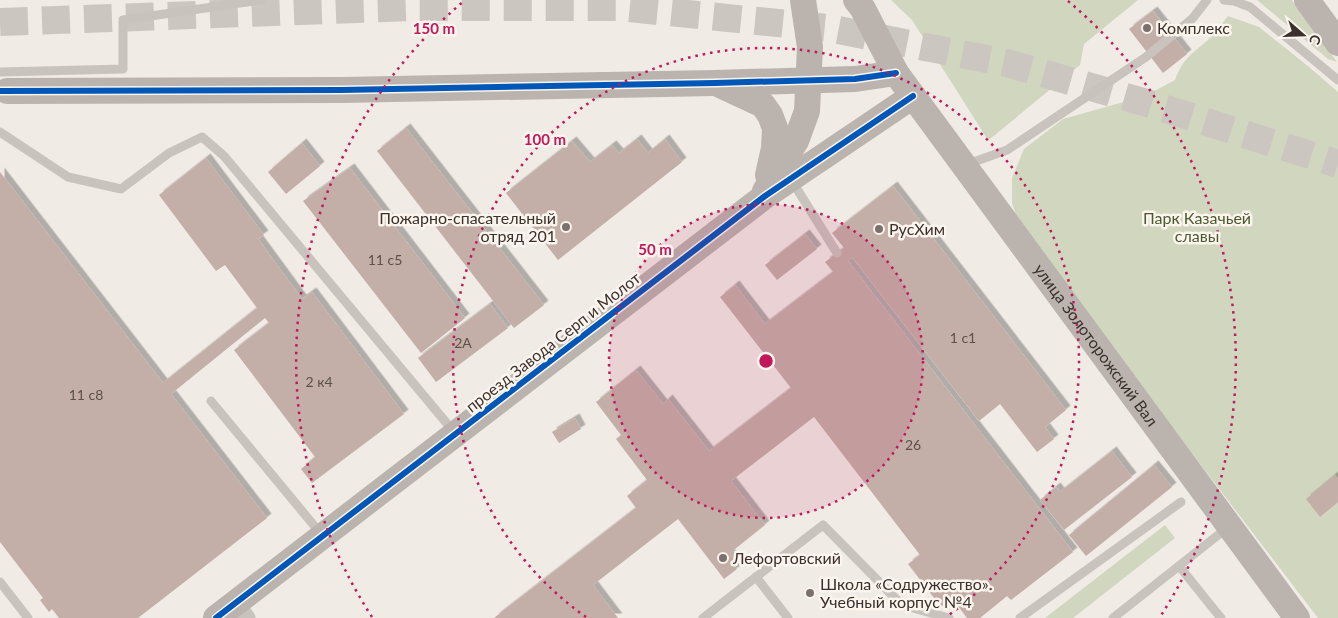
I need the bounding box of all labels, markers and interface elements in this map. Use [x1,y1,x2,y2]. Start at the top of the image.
north arrow [1278,10,1328,60]
place label: Комплекс [1157,18,1230,37]
text: 150 m [413,19,455,37]
marker: Комплекс [1141,22,1153,34]
text: С [1306,32,1325,48]
text: 100 m [524,130,566,148]
place label: Пожарно-спасательный отряд 201 [379,208,556,245]
park label: Парк Казачьей славы [1143,208,1251,245]
place label: РусХим [889,219,945,238]
marker: Пожарно-спасательный отряд 201 [560,221,572,233]
marker: РусХим [873,223,885,235]
text: 50 m [638,240,672,258]
house number: 11 с5 [368,251,402,268]
street label: улица Золоторожский Вал [1031,260,1162,430]
street label: проезд Завода Серп и Молот [462,268,644,416]
house number: 1 с1 [950,329,976,346]
house number: 2А [454,334,472,351]
centre of rings [757,352,775,370]
house number: 2 к4 [305,373,333,390]
house number: 11 с8 [69,386,103,403]
house number: 26 [905,436,921,453]
place label: Лефортовский [732,548,841,567]
marker: Лефортовский [717,552,729,564]
place label: Школа «Содружество». Учебный корпус №4 [820,574,992,611]
marker: Школа «Содружество». Учебный корпус №4 [804,587,816,599]

